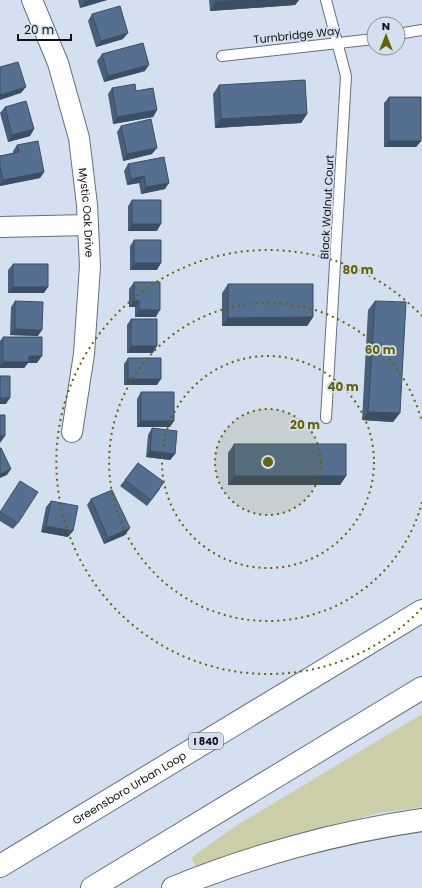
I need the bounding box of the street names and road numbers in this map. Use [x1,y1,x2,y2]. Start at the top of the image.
street label: Turnbridge Way [253,22,342,48]
street label: Black Walnut Court [316,154,338,260]
street label: Mystic Oak Drive [75,167,98,258]
road number: I 840 [189,733,223,749]
street label: Greensboro Urban Loop [69,747,189,828]

